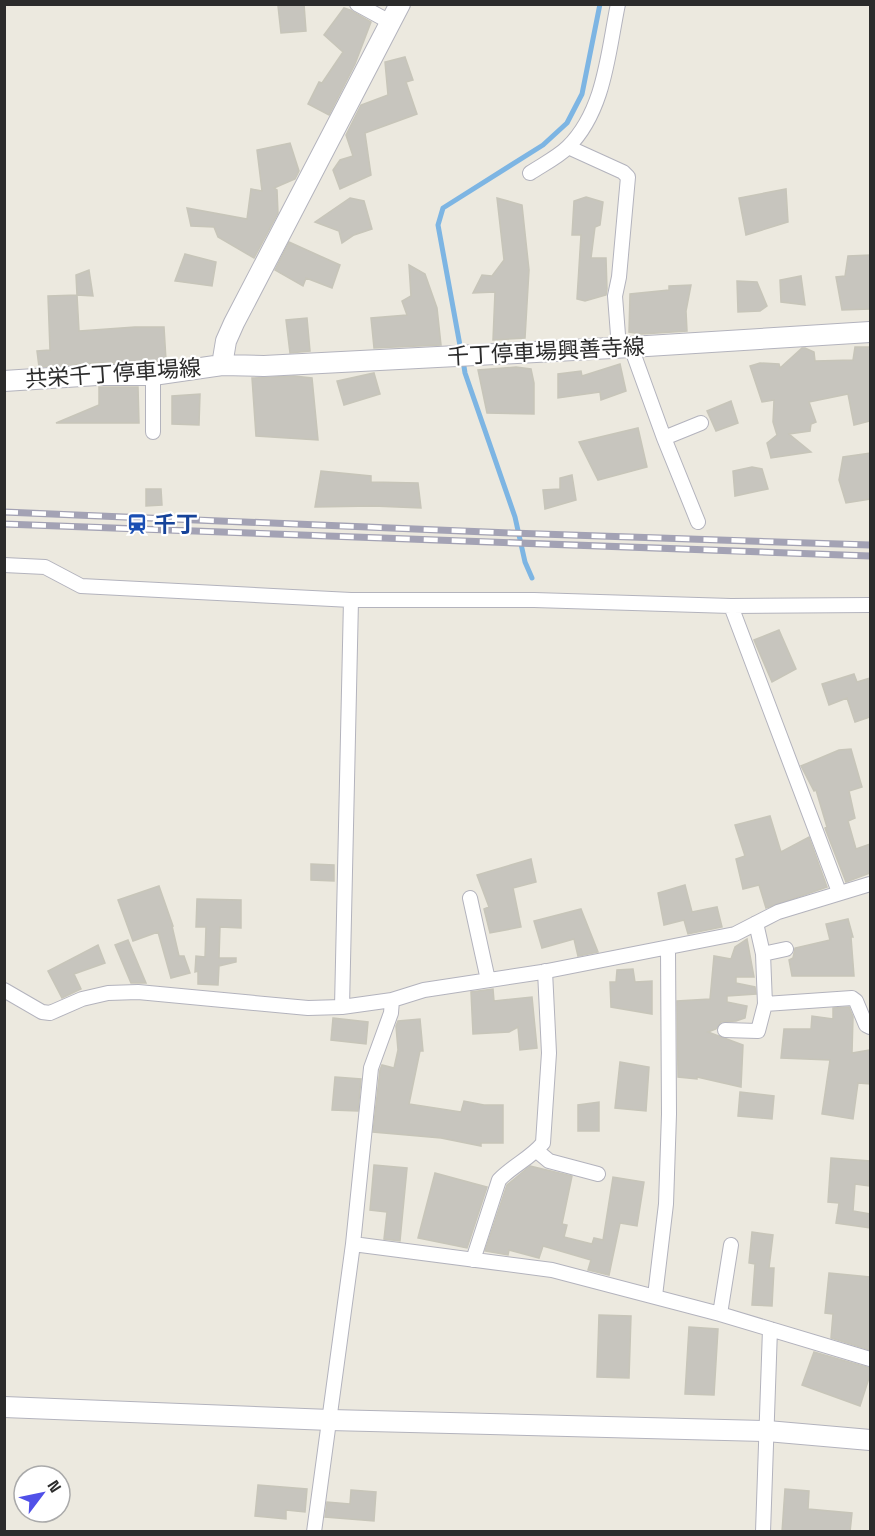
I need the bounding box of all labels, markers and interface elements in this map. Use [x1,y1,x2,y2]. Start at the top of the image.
street label: 千丁停車場興善寺線 [446,332,646,370]
street label: 共栄千丁停車場線 [24,353,202,393]
place label: 千丁 [154,510,198,538]
station icon: 千丁 [125,512,149,536]
north arrow [12,1464,72,1524]
text: N [43,1476,66,1496]

